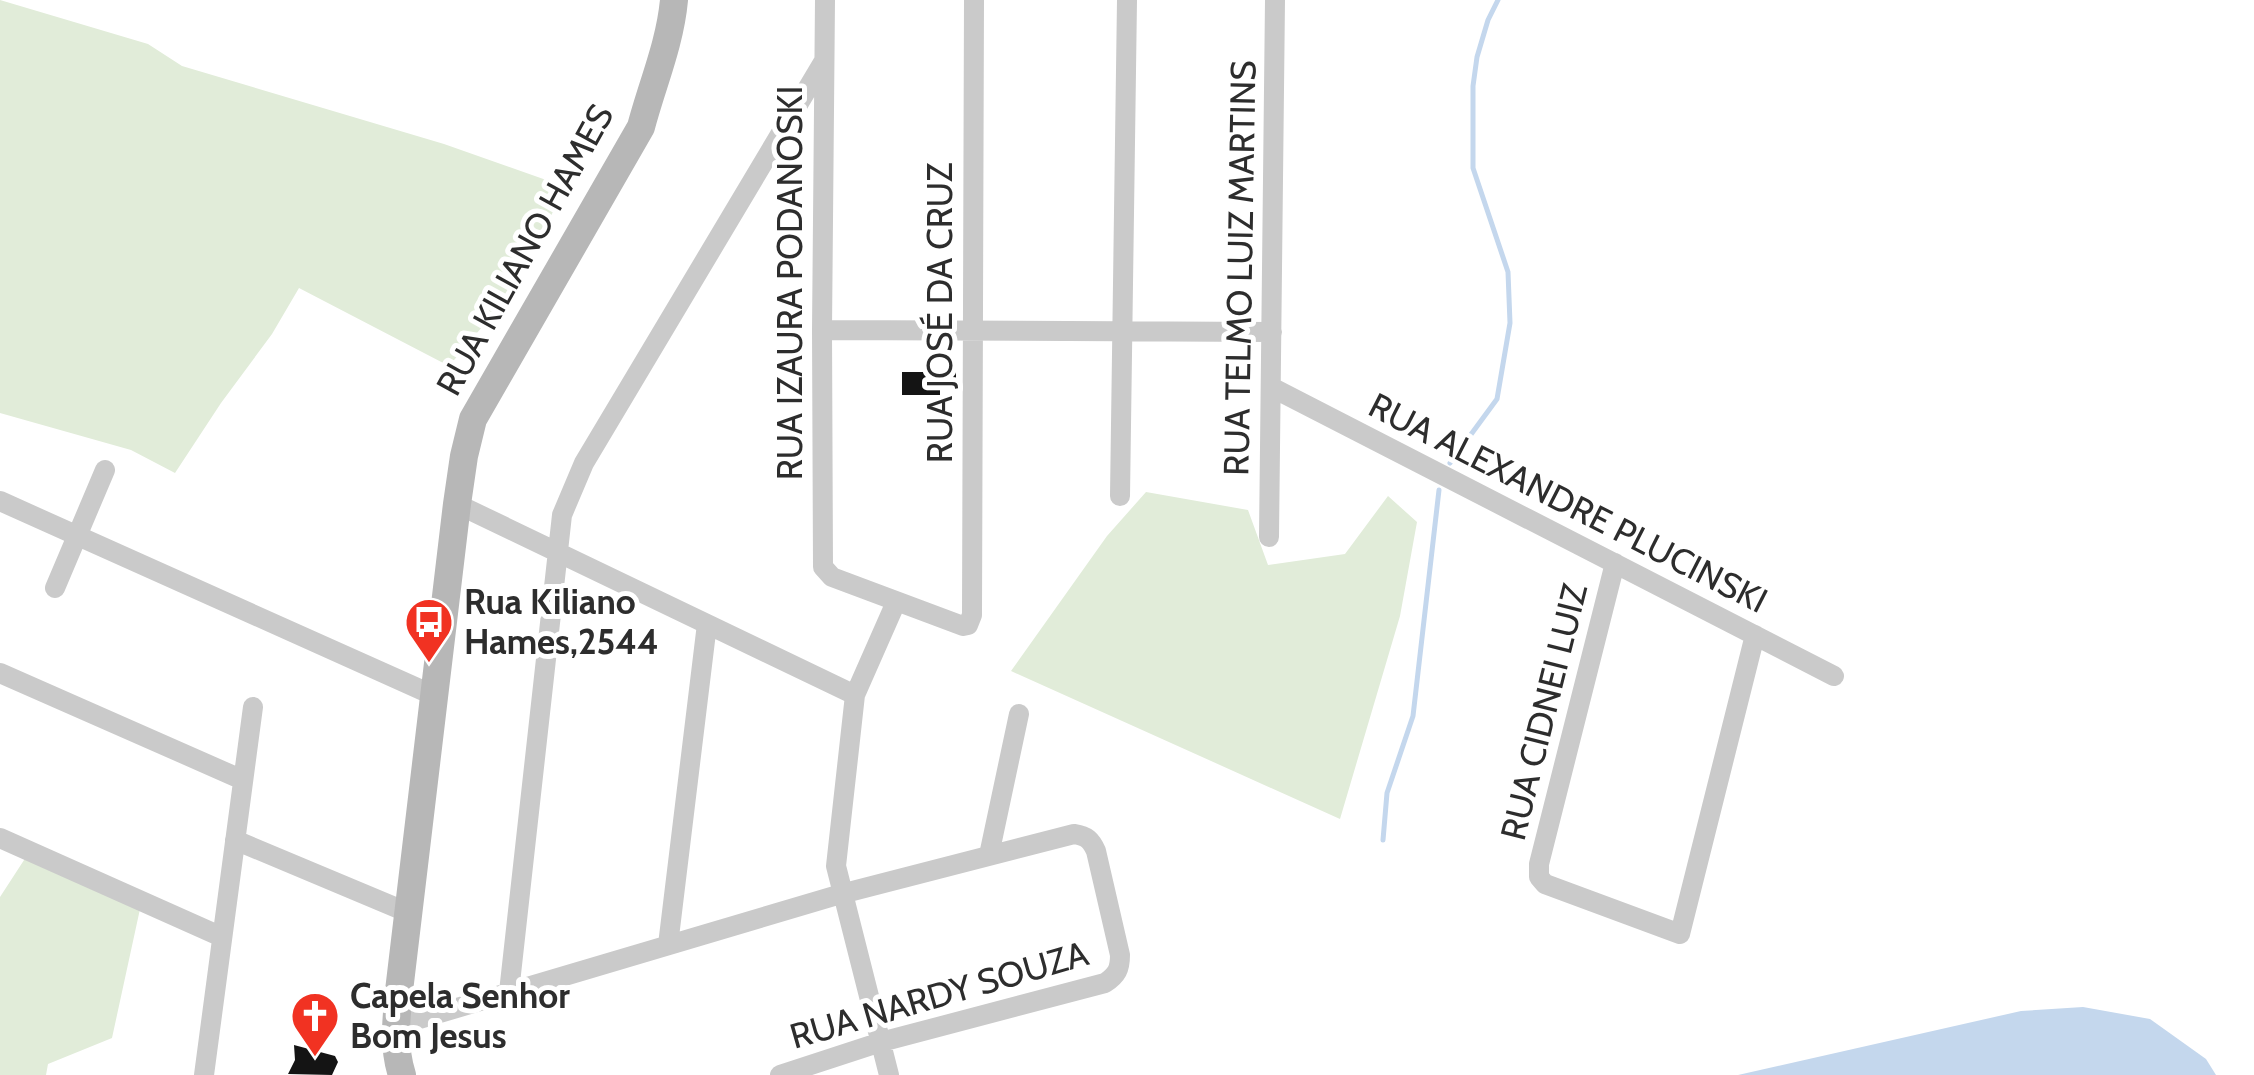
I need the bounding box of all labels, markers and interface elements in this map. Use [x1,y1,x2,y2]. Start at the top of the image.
street label: RUA TELMO LUIZ MARTINS [1214,60,1265,476]
street label: RUA IZAURA PODANOSKI [768,86,811,480]
street label: RUA KILIANO HAMES [427,97,622,403]
street label: RUA JOSÉ DA CRUZ [918,163,961,463]
street label: RUA ALEXANDRE PLUCINSKI [1362,383,1775,622]
street label: RUA CIDNEI LUIZ [1491,579,1596,844]
place label: Rua Kiliano Hames,2544 [464,580,659,663]
bus stop icon: Rua Kiliano Hames,2544 [403,596,455,664]
street label: RUA NARDY SOUZA [785,931,1093,1058]
place label: Capela Senhor Bom Jesus [350,974,570,1057]
church icon: Capela Senhor Bom Jesus [289,990,341,1058]

